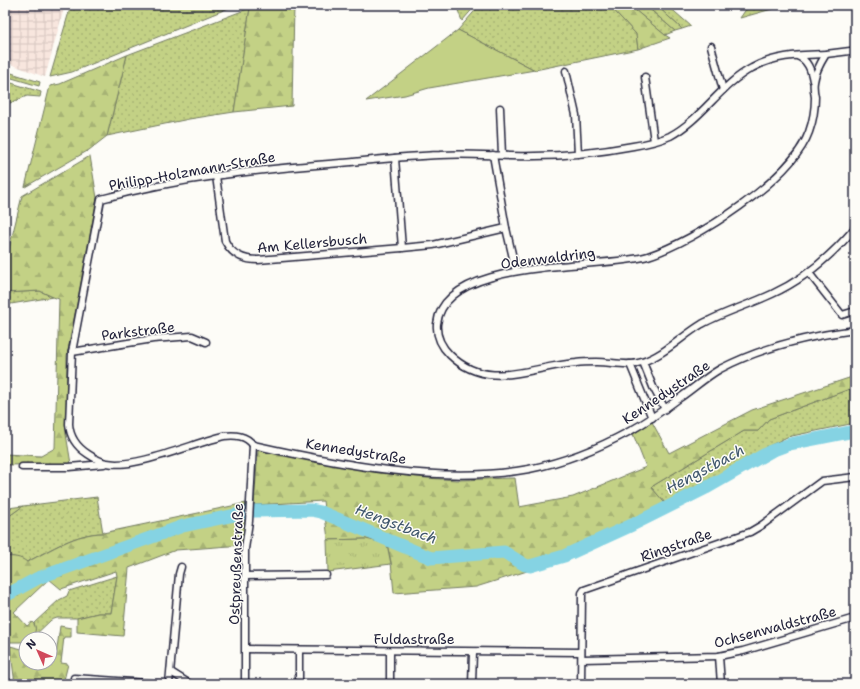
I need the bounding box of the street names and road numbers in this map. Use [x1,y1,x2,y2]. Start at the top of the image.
street label: Philipp-Holzmann-Straße [107,147,277,195]
street label: Am Kellersbusch [256,229,368,257]
street label: Odenwaldring [500,243,596,273]
street label: Parkstraße [100,318,176,344]
street label: Kennedystraße [619,356,713,428]
street label: Kennedystraße [304,434,408,468]
street label: Ostpreußenstraße [225,503,247,625]
street label: Ringstraße [638,524,714,566]
street label: Ochsenwaldstraße [712,602,838,652]
street label: Fuldastraße [373,630,455,648]

